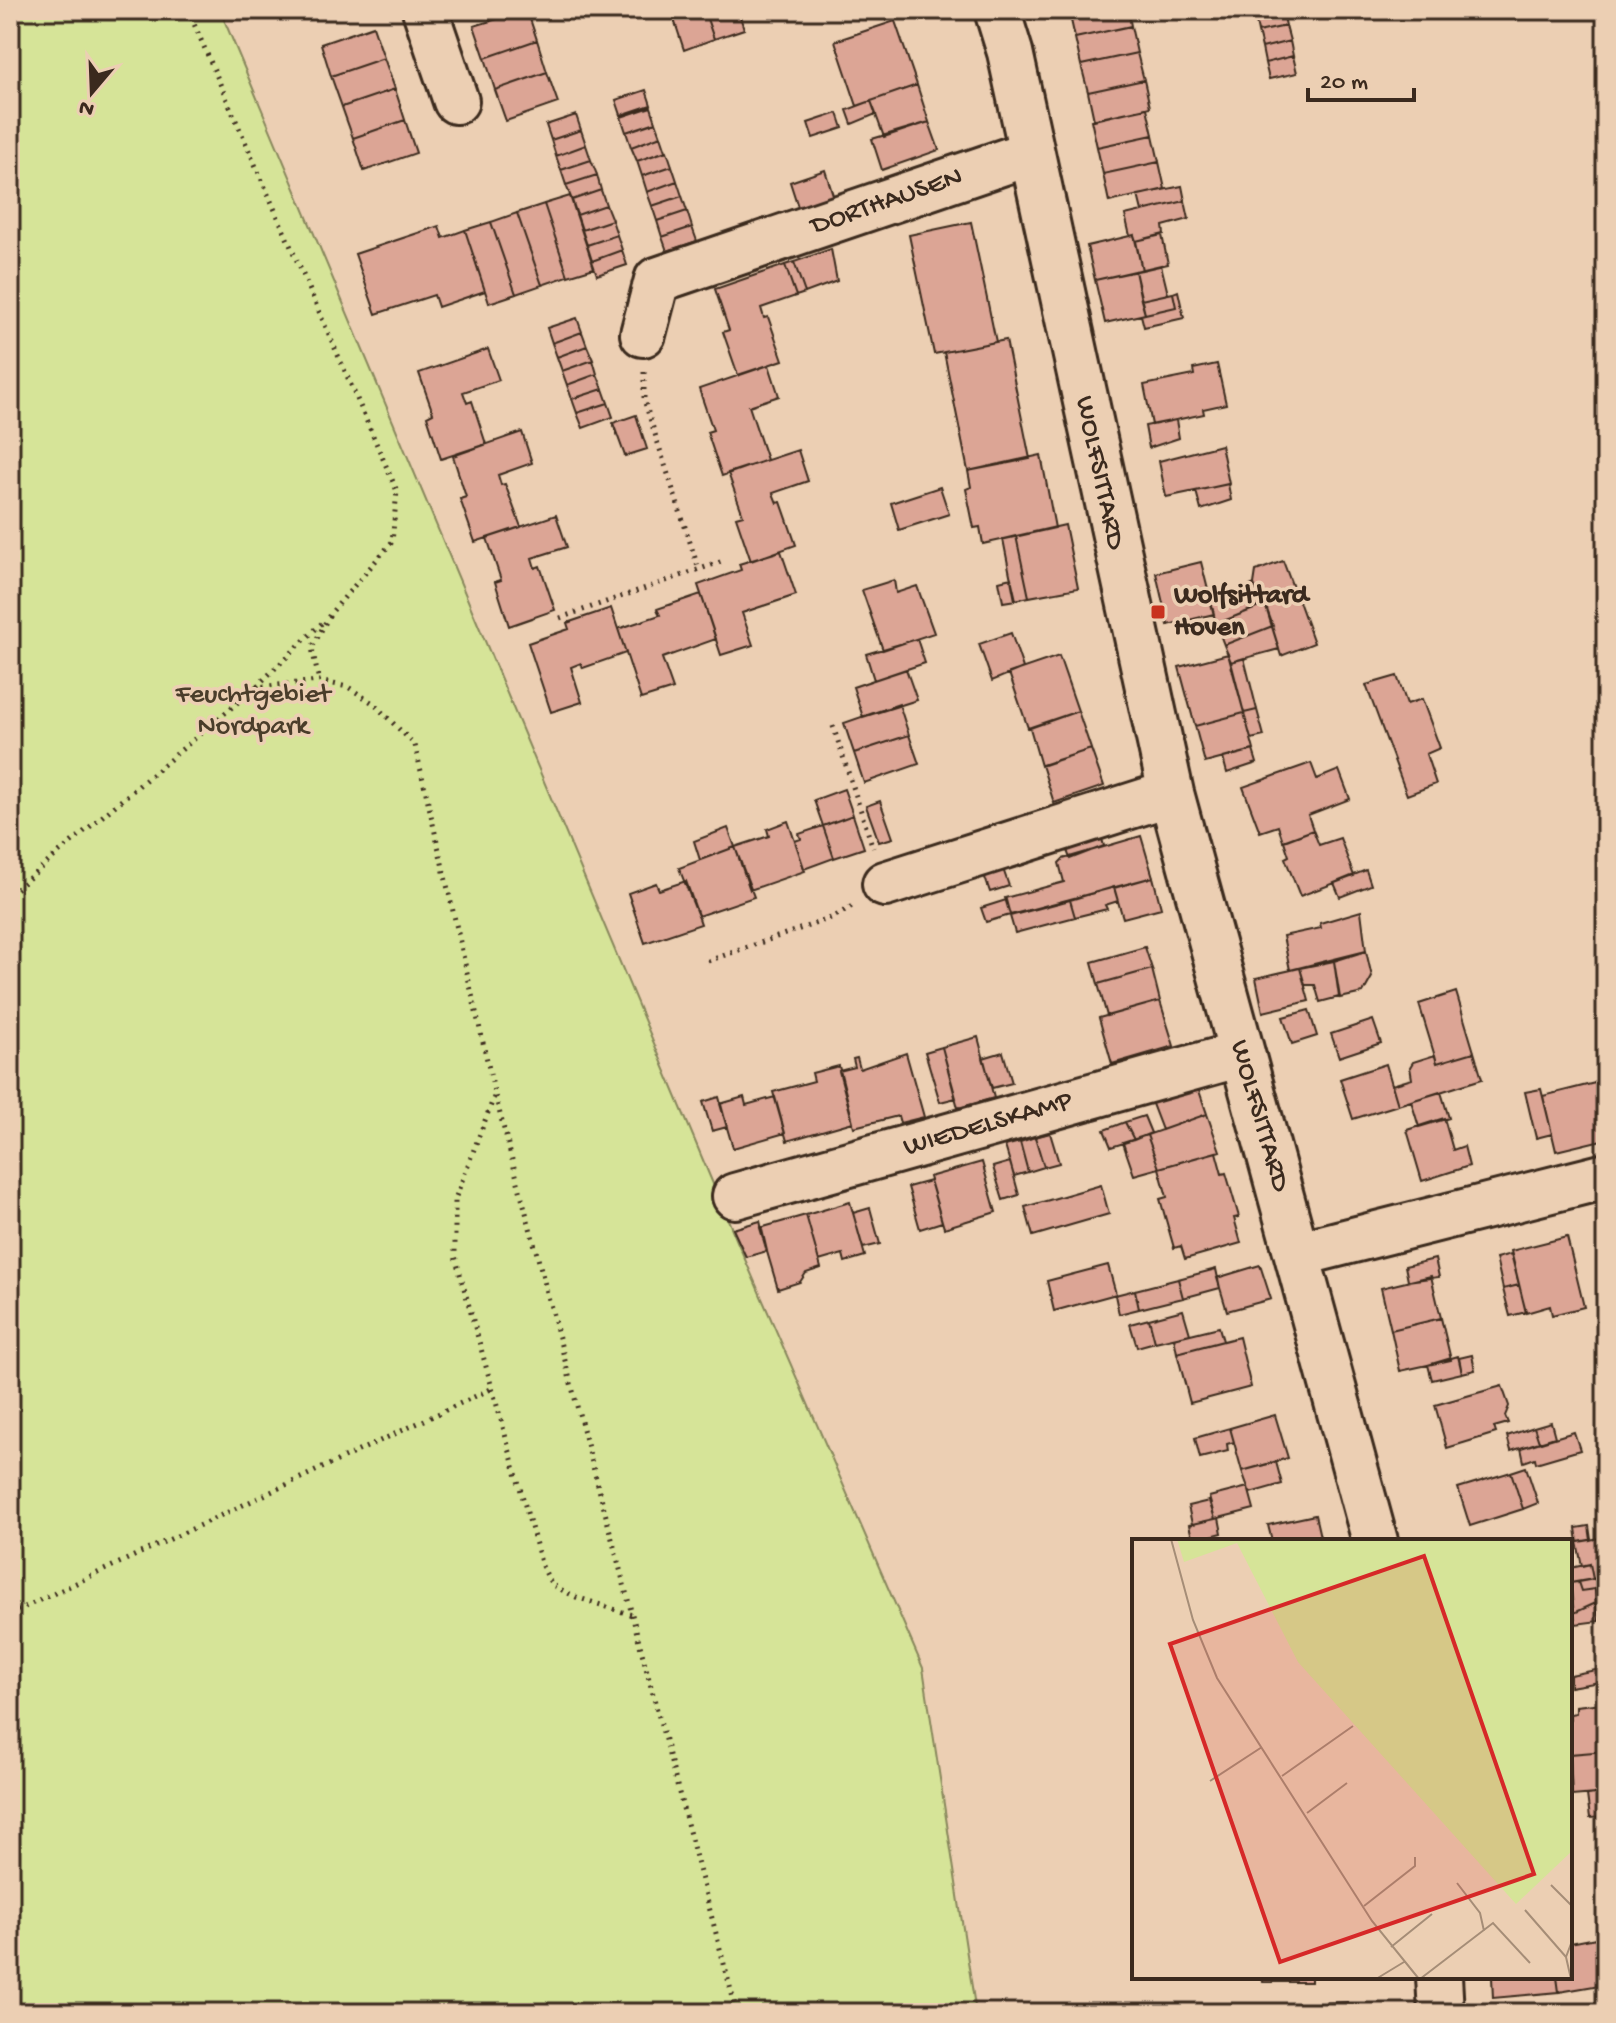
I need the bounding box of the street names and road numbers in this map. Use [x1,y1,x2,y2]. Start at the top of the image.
street label: DORTHAUSEN [805,161,967,244]
street label: WOLFSITTARD [1067,393,1132,553]
street label: WOLFSITTARD [1222,1036,1297,1196]
street label: WIEDELSKAMP [900,1085,1077,1165]

